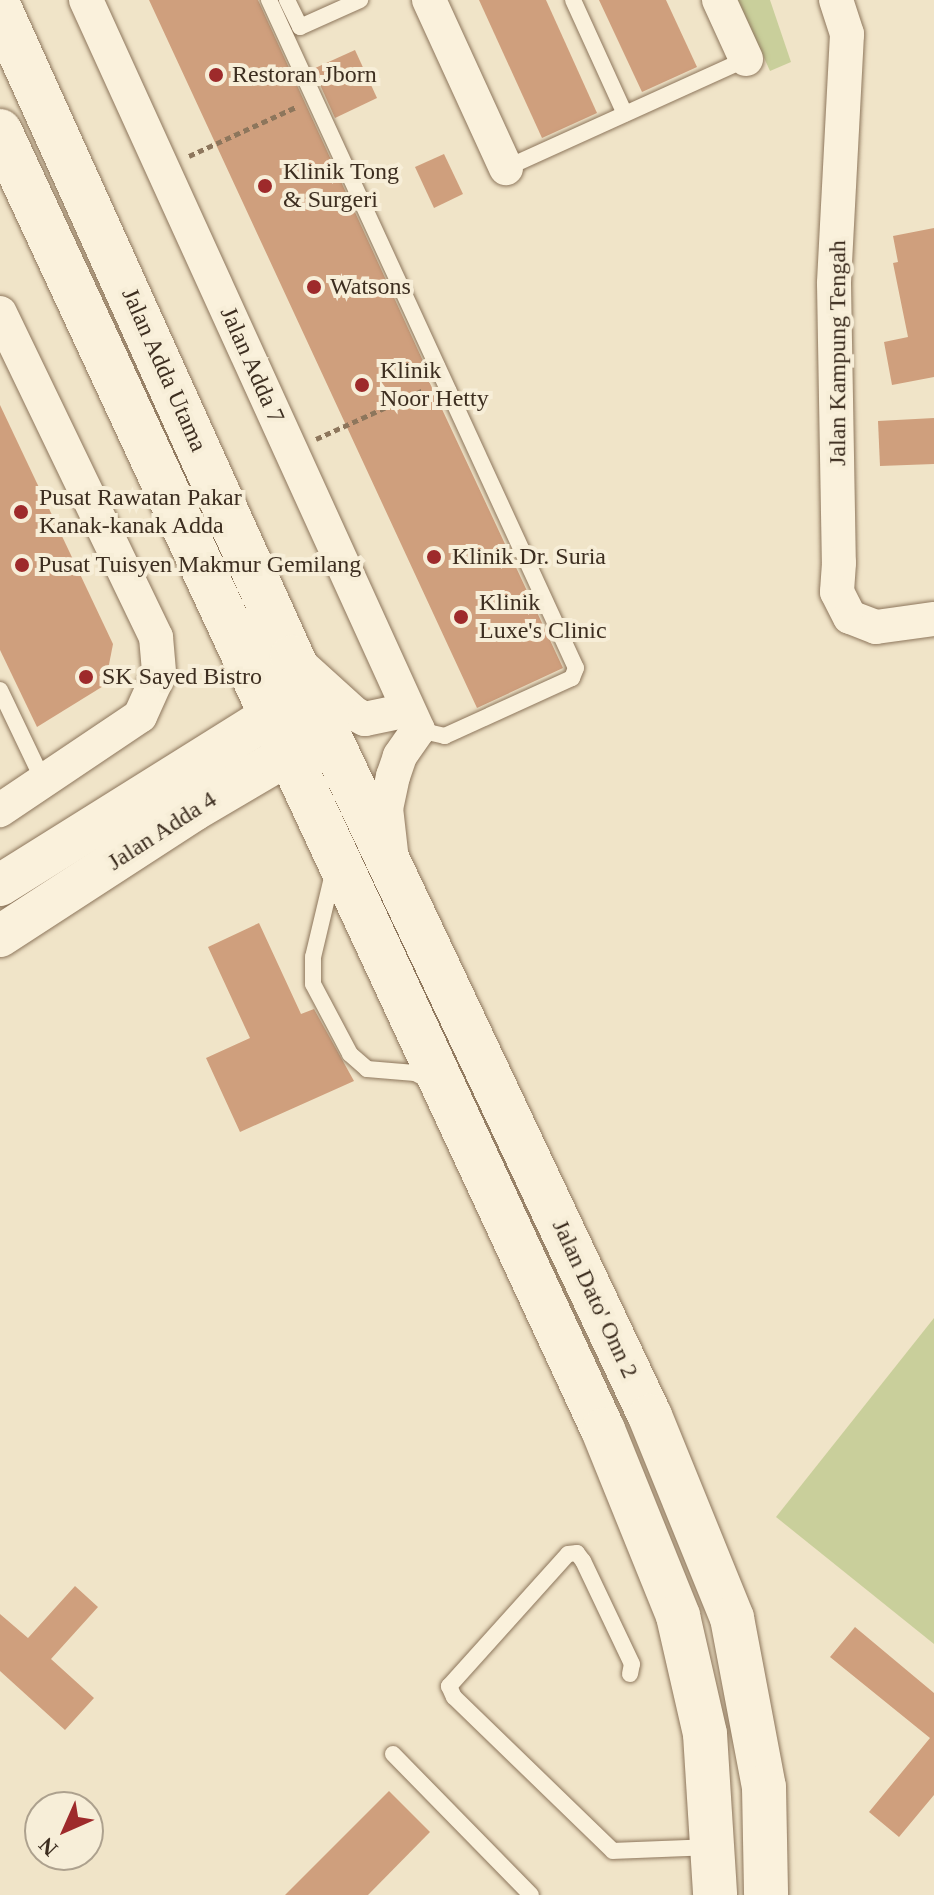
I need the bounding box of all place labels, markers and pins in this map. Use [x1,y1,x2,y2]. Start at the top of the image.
place label: Restoran Jborn [232,61,377,89]
marker: Restoran Jborn [207,66,225,84]
place label: Klinik Tong & Surgeri [283,158,399,214]
marker: Klinik Tong & Surgeri [254,175,276,197]
place label: Watsons [330,273,411,301]
marker: Watsons [305,278,323,296]
place label: Klinik Noor Hetty [380,357,489,413]
marker: Klinik Noor Hetty [351,374,373,396]
place label: Pusat Rawatan Pakar Kanak-kanak Adda [39,484,242,540]
marker: Pusat Rawatan Pakar Kanak-kanak Adda [10,501,32,523]
place label: Klinik Dr. Suria [452,543,606,571]
marker: Klinik Dr. Suria [423,546,445,568]
place label: Pusat Tuisyen Makmur Gemilang [38,551,362,579]
marker: Pusat Tuisyen Makmur Gemilang [13,556,31,574]
place label: Klinik Luxe's Clinic [479,589,607,645]
marker: Klinik Luxe's Clinic [450,606,472,628]
place label: SK Sayed Bistro [102,663,262,691]
marker: SK Sayed Bistro [77,668,95,686]

